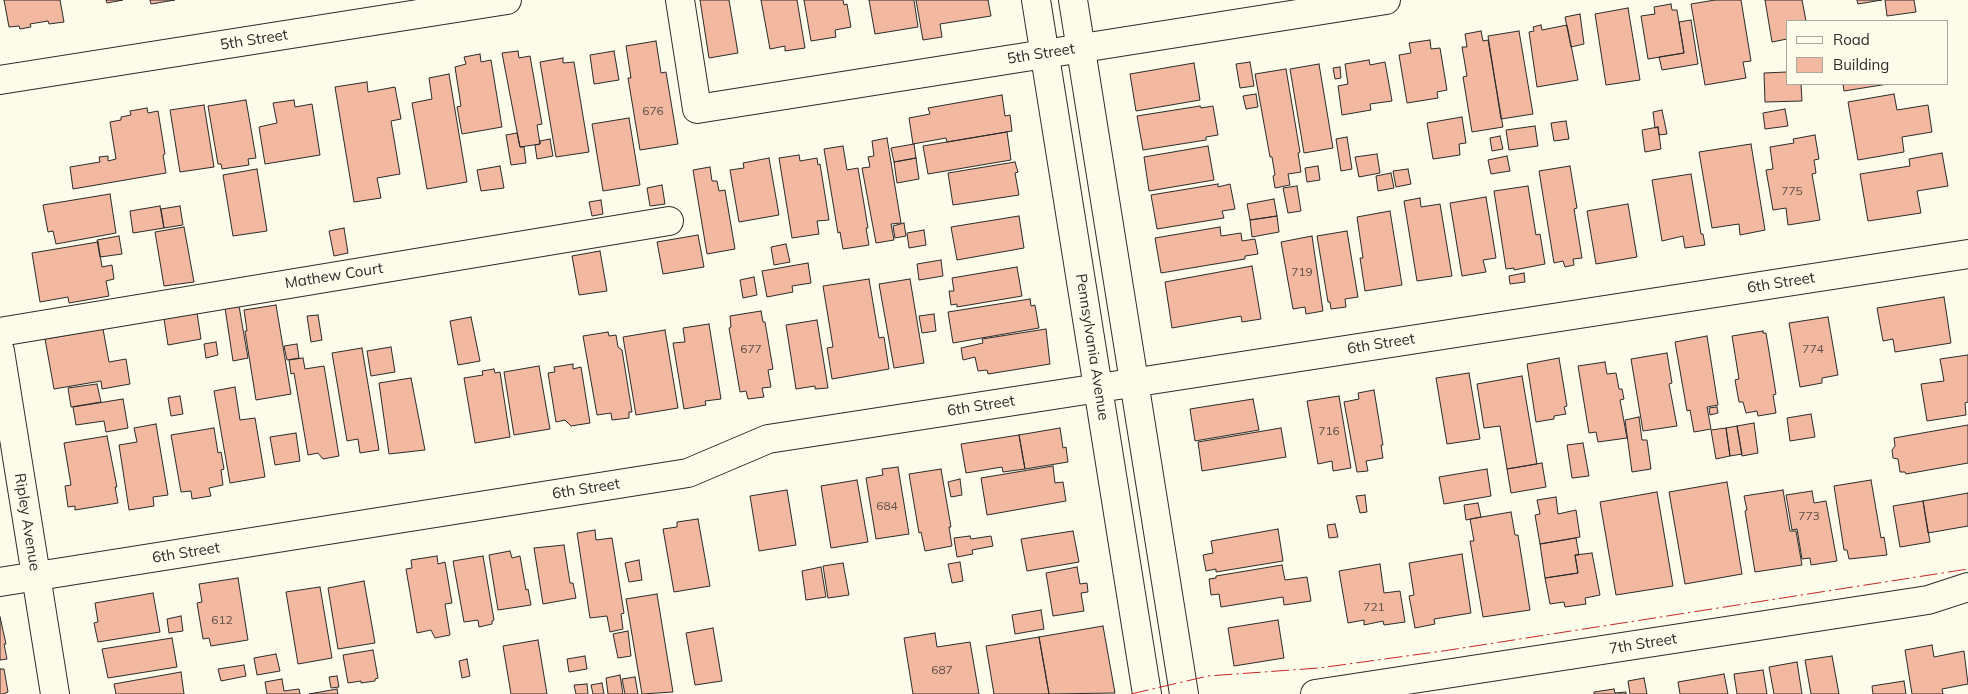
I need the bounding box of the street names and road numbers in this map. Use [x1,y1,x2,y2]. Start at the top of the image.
street label: 5th Street [219,26,289,54]
street label: 5th Street [1006,40,1076,68]
street label: Mathew Court [284,259,384,293]
street label: 6th Street [1746,269,1816,297]
street label: Pennsylvania Avenue [1072,272,1112,422]
street label: 6th Street [1346,330,1416,358]
street label: 6th Street [946,392,1016,420]
street label: Ripley Avenue [10,472,44,572]
street label: 6th Street [551,475,621,503]
street label: 6th Street [151,539,221,567]
street label: 7th Street [1608,630,1678,658]

